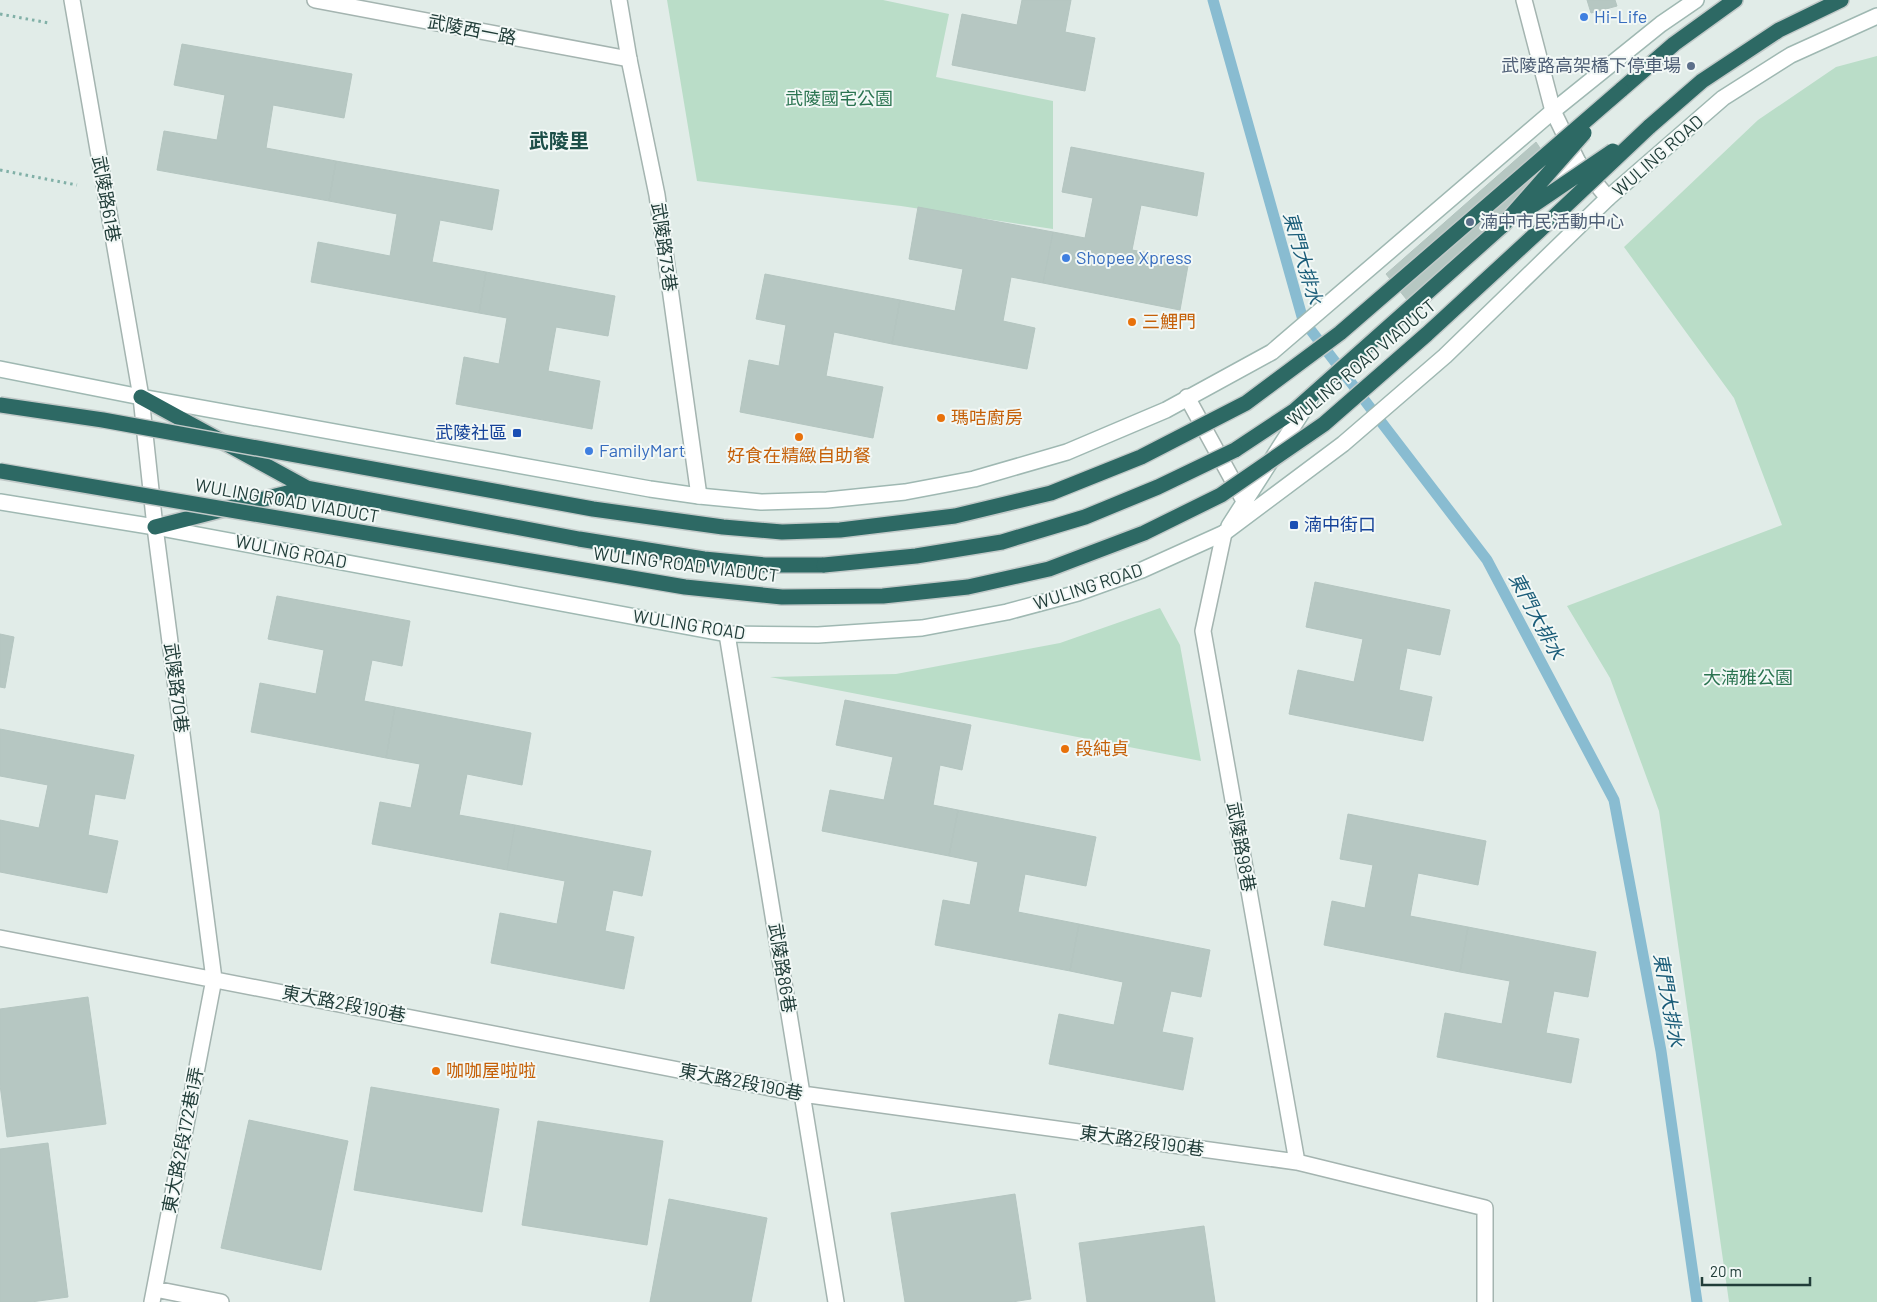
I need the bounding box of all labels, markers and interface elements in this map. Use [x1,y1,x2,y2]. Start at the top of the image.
place label: Hi-Life [1594,5,1647,27]
street label: 武陵西一路 [426,10,518,48]
marker: Hi-Life [1578,11,1590,23]
place label: 武陵路高架橋下停車場 [1501,54,1681,76]
marker: 武陵路高架橋下停車場 [1685,60,1697,72]
park label: 武陵國宅公園 [785,87,893,109]
street label: WULING ROAD [1607,110,1707,201]
district label: 武陵里 [529,128,589,152]
street label: 武陵路61巷 [89,154,125,244]
street label: 武陵路73巷 [648,201,682,293]
water label: 東門大排水 [1279,209,1328,308]
place label: 湳中市民活動中心 [1480,210,1624,232]
marker: 湳中市民活動中心 [1464,216,1476,228]
place label: Shopee Xpress [1076,246,1192,268]
marker: Shopee Xpress [1060,252,1072,264]
street label: WULING ROAD VIADUCT [1283,294,1440,431]
place label: 三鯉門 [1142,310,1196,332]
marker: 三鯉門 [1126,316,1138,328]
place label: 瑪咭廚房 [951,406,1023,428]
marker: 瑪咭廚房 [935,412,947,424]
place label: 武陵社區 [435,421,507,443]
marker: 武陵社區 [511,427,523,439]
marker: 好食在精緻自助餐 [793,431,805,443]
place label: FamilyMart [599,439,685,461]
place label: 好食在精緻自助餐 [727,444,871,466]
marker: FamilyMart [583,445,595,457]
street label: WULING ROAD VIADUCT [193,473,381,527]
place label: 湳中街口 [1304,513,1376,535]
marker: 湳中街口 [1288,519,1300,531]
street label: WULING ROAD [233,529,349,573]
street label: WULING ROAD VIADUCT [592,542,780,586]
street label: WULING ROAD [1030,558,1145,614]
water label: 東門大排水 [1505,568,1570,664]
street label: WULING ROAD [631,604,747,644]
street label: 武陵路70巷 [161,642,193,734]
park label: 大湳雅公園 [1703,666,1793,688]
place label: 段純貞 [1075,737,1129,759]
marker: 段純貞 [1059,743,1071,755]
street label: 武陵路98巷 [1223,800,1261,893]
street label: 武陵路86巷 [765,921,801,1014]
water label: 東門大排水 [1650,951,1689,1050]
street label: 東大路2段190巷 [280,980,408,1026]
street label: 東大路2段190巷 [677,1058,805,1104]
place label: 咖咖屋啦啦 [446,1059,536,1081]
street label: 東大路2段172巷1弄 [157,1065,207,1215]
marker: 咖咖屋啦啦 [430,1065,442,1077]
street label: 東大路2段190巷 [1078,1120,1206,1160]
scale bar [1702,1254,1810,1286]
text: 20 m [1710,1262,1742,1280]

